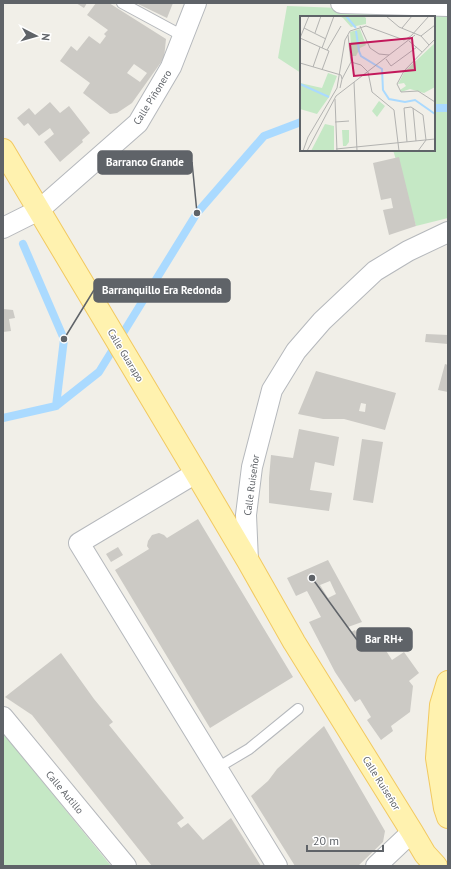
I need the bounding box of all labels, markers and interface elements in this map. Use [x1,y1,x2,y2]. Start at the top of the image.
north arrow [16,16,56,56]
inset map [300,16,435,151]
text: N [39,33,53,41]
street label: Calle Piñonero [130,67,174,127]
callout: Barranco Grande [98,151,192,174]
text: Barranco Grande [106,155,184,169]
callout: Barranquillo Era Redonda [94,279,230,302]
text: Barranquillo Era Redonda [102,283,222,297]
street label: Calle Guarapo [105,326,147,384]
street label: Calle Ruiseñor [241,453,262,516]
callout: Bar RH+ [357,628,412,651]
text: Bar RH+ [365,632,403,646]
street label: Calle Ruiseñor [360,754,404,813]
street label: Calle Autillo [43,768,86,817]
scale bar [307,827,383,853]
text: 20 m [313,833,339,848]

